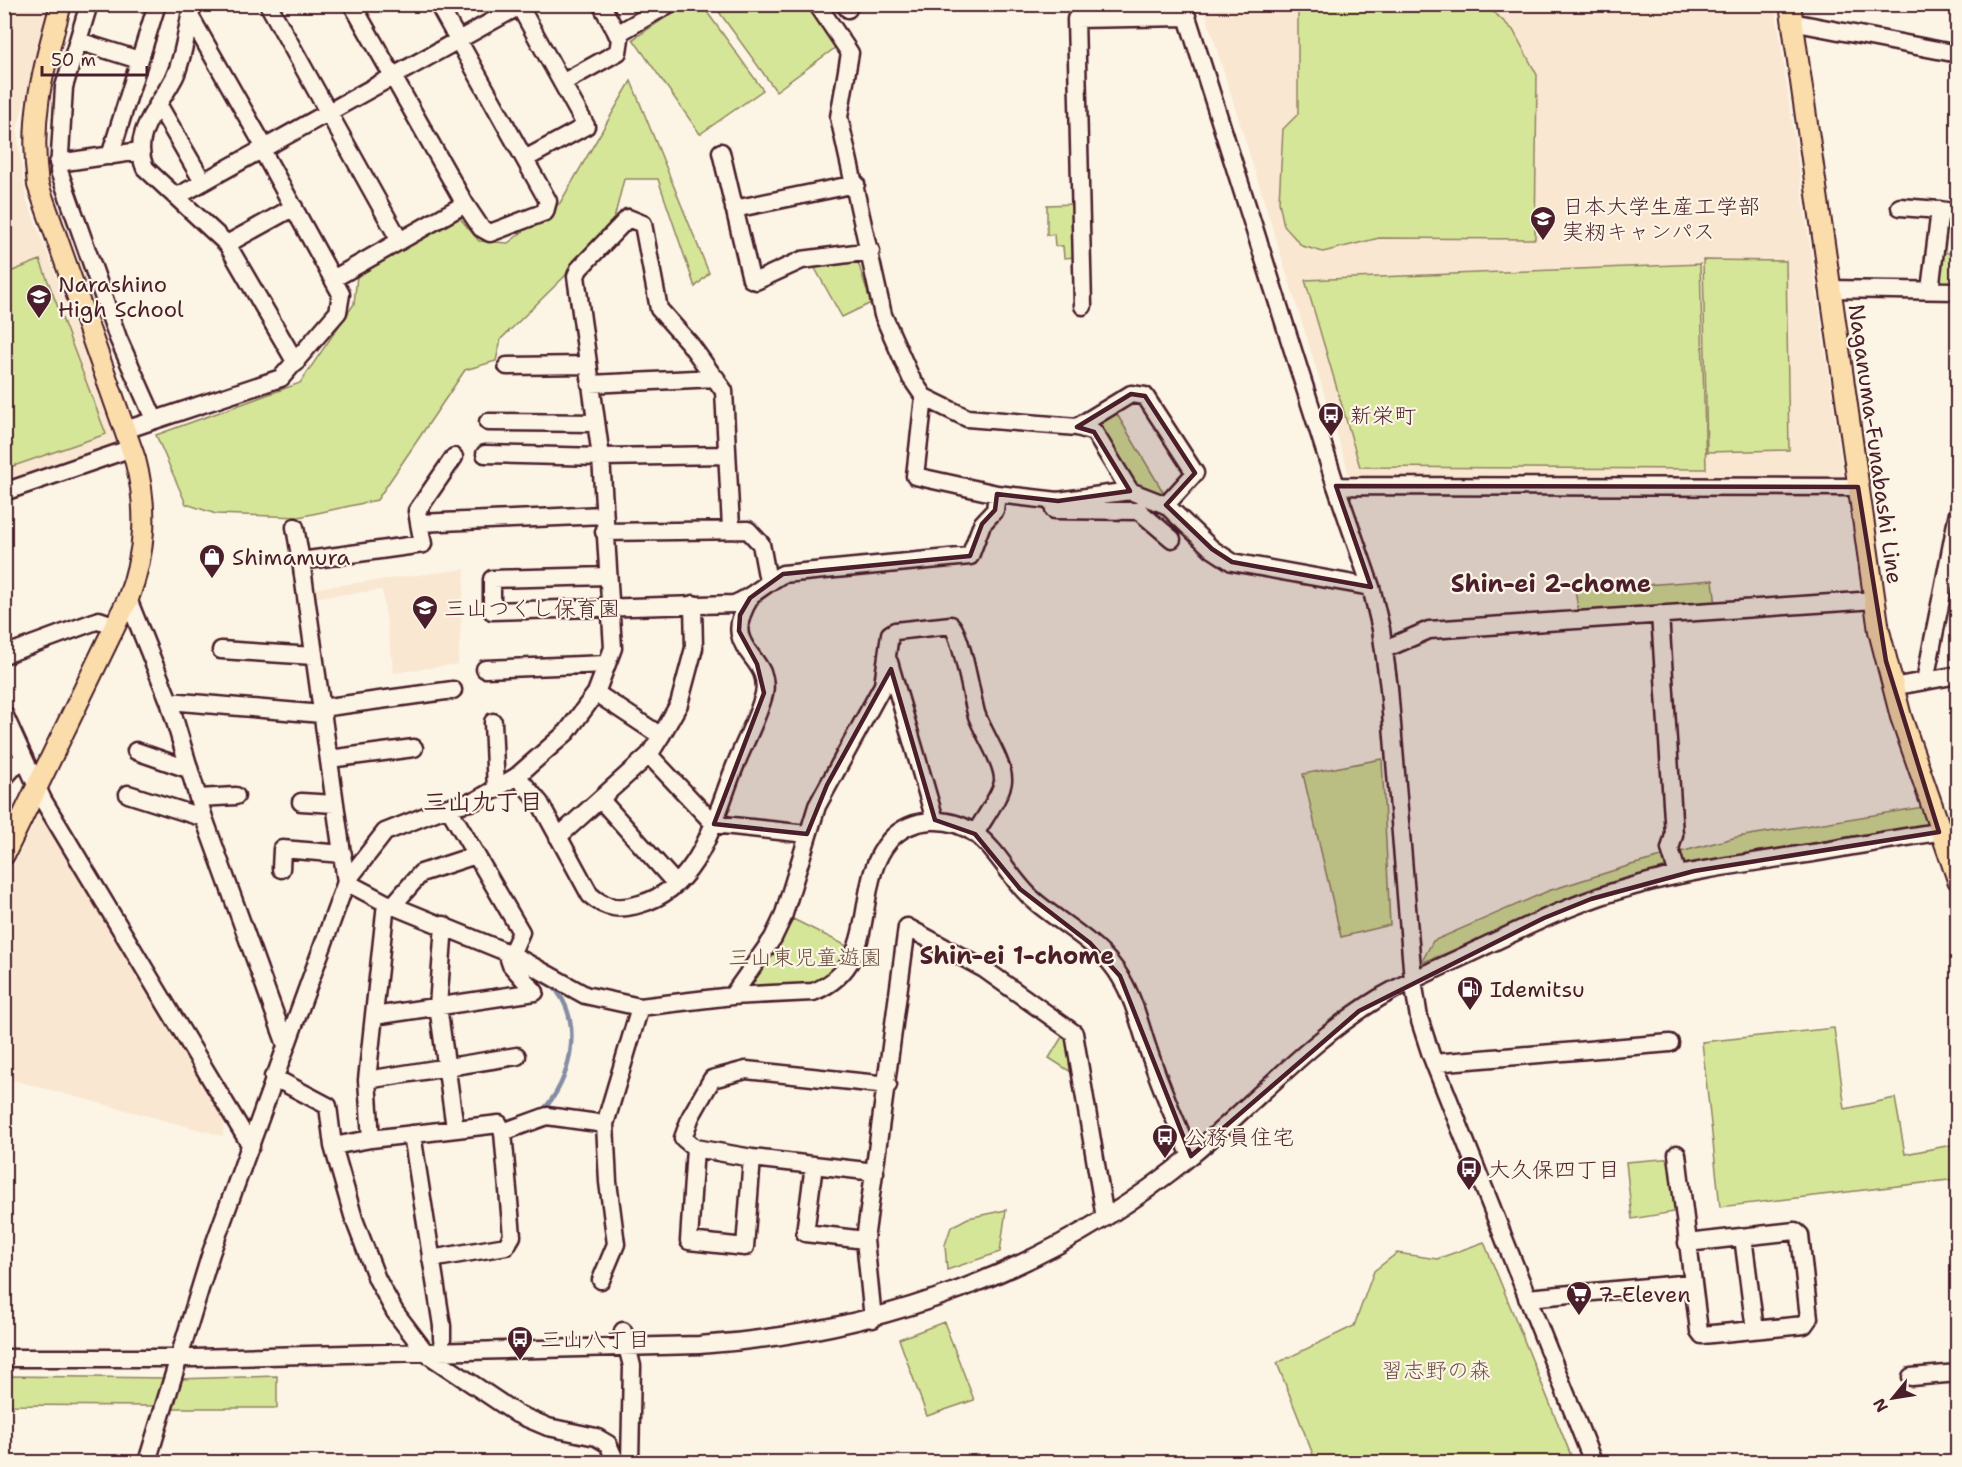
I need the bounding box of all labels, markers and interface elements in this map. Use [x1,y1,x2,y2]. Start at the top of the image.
scale bar [42,39,147,77]
text: 50 m [51,48,96,72]
place label: 日本大学生産工学部 実籾キャンパス [1562,192,1760,246]
school or university icon: 日本大学生産工学部 実籾キャンパス [1528,204,1558,242]
place label: Narashino High School [58,270,184,324]
school or university icon: Narashino High School [24,282,54,320]
street label: Naganuma-Funabashi Line [1841,302,1910,586]
bus stop icon: 新栄町 [1316,400,1346,438]
place label: 新栄町 [1350,401,1416,430]
shop icon: Shimamura [197,542,227,580]
place label: Shimamura [232,543,350,572]
district label: Shin-ei 2-chome [1451,568,1651,600]
school or university icon: 三山つくし保育園 [410,593,440,631]
place label: 三山つくし保育園 [444,594,620,623]
district label: 三山九丁目 [423,786,543,818]
district label: Shin-ei 1-chome [919,940,1115,972]
park label: 三山東児童遊園 [728,943,882,972]
fuel station icon: Idemitsu [1455,974,1485,1012]
place label: Idemitsu [1490,975,1585,1004]
bus stop icon: 公務員住宅 [1150,1122,1180,1160]
place label: 公務員住宅 [1184,1123,1294,1152]
bus stop icon: 大久保四丁目 [1454,1154,1484,1192]
place label: 大久保四丁目 [1488,1155,1620,1184]
supermarket icon: 7-Eleven [1564,1279,1594,1317]
place label: 7-Eleven [1598,1280,1691,1309]
bus stop icon: 三山八丁目 [505,1324,535,1362]
place label: 三山八丁目 [540,1325,650,1354]
park label: 習志野の森 [1381,1356,1491,1385]
north arrow [1863,1368,1923,1428]
text: N [1868,1395,1893,1416]

